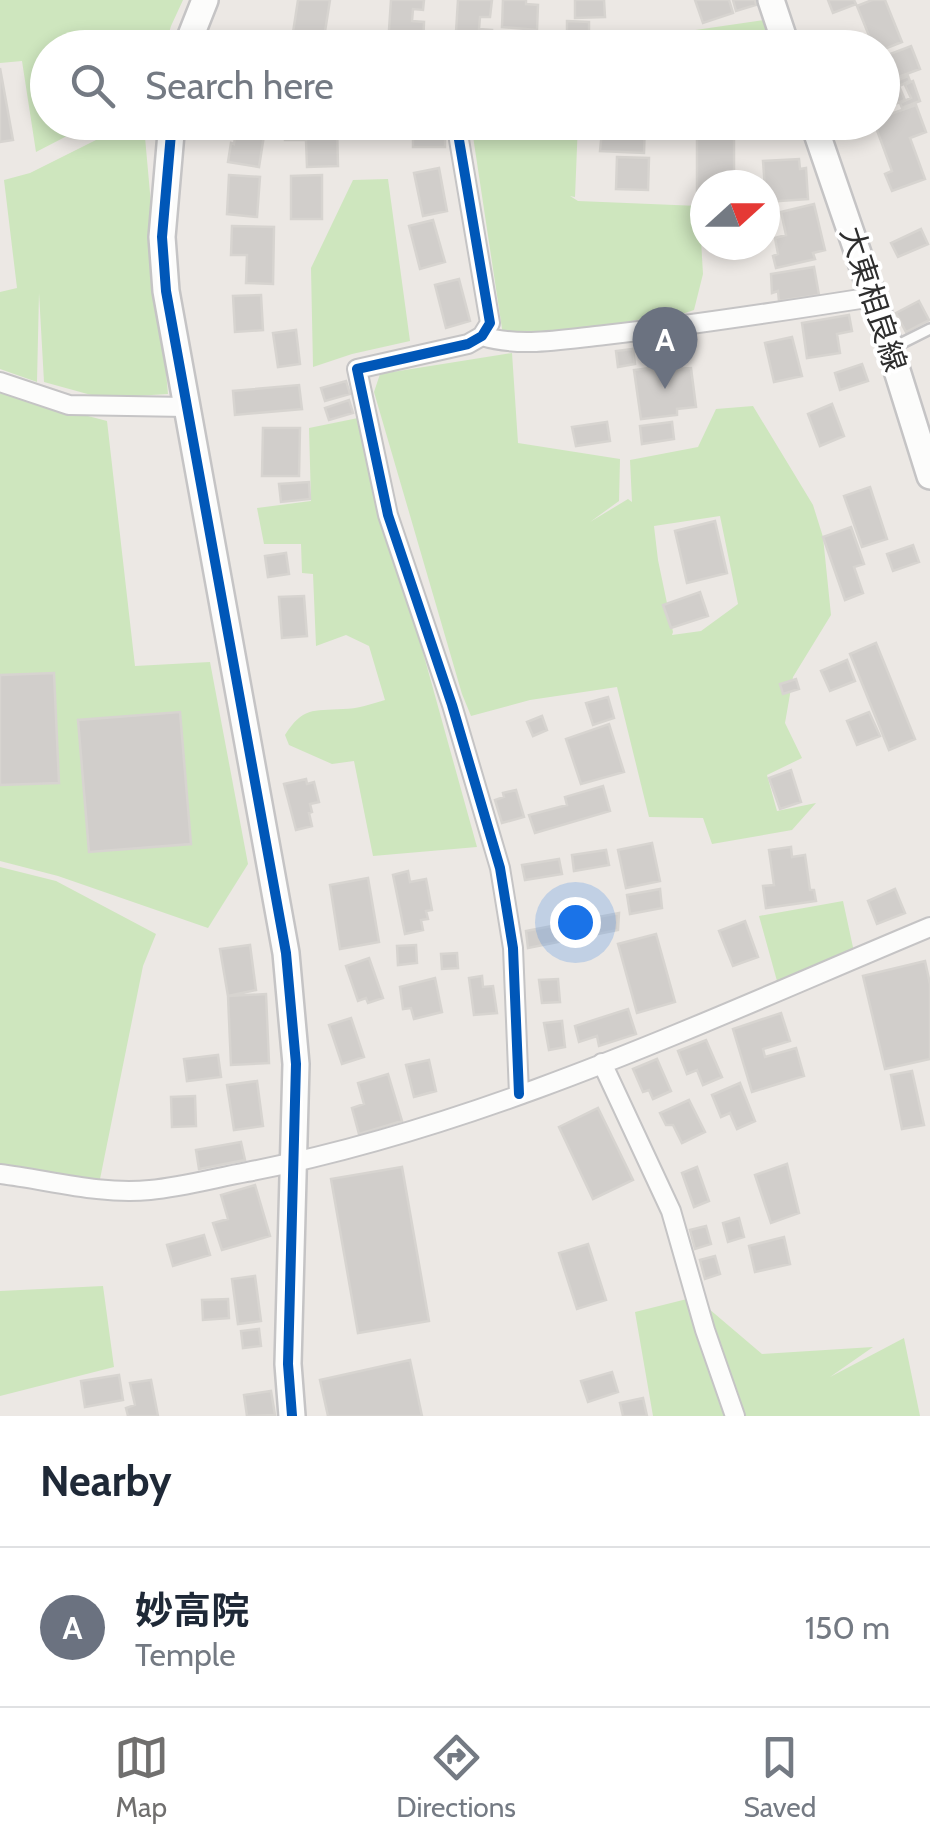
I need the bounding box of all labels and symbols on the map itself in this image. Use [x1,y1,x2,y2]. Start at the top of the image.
north arrow [690,170,780,260]
street label: 大東相良線 [833,222,914,376]
pin: A [632,306,698,389]
your location [550,897,601,948]

